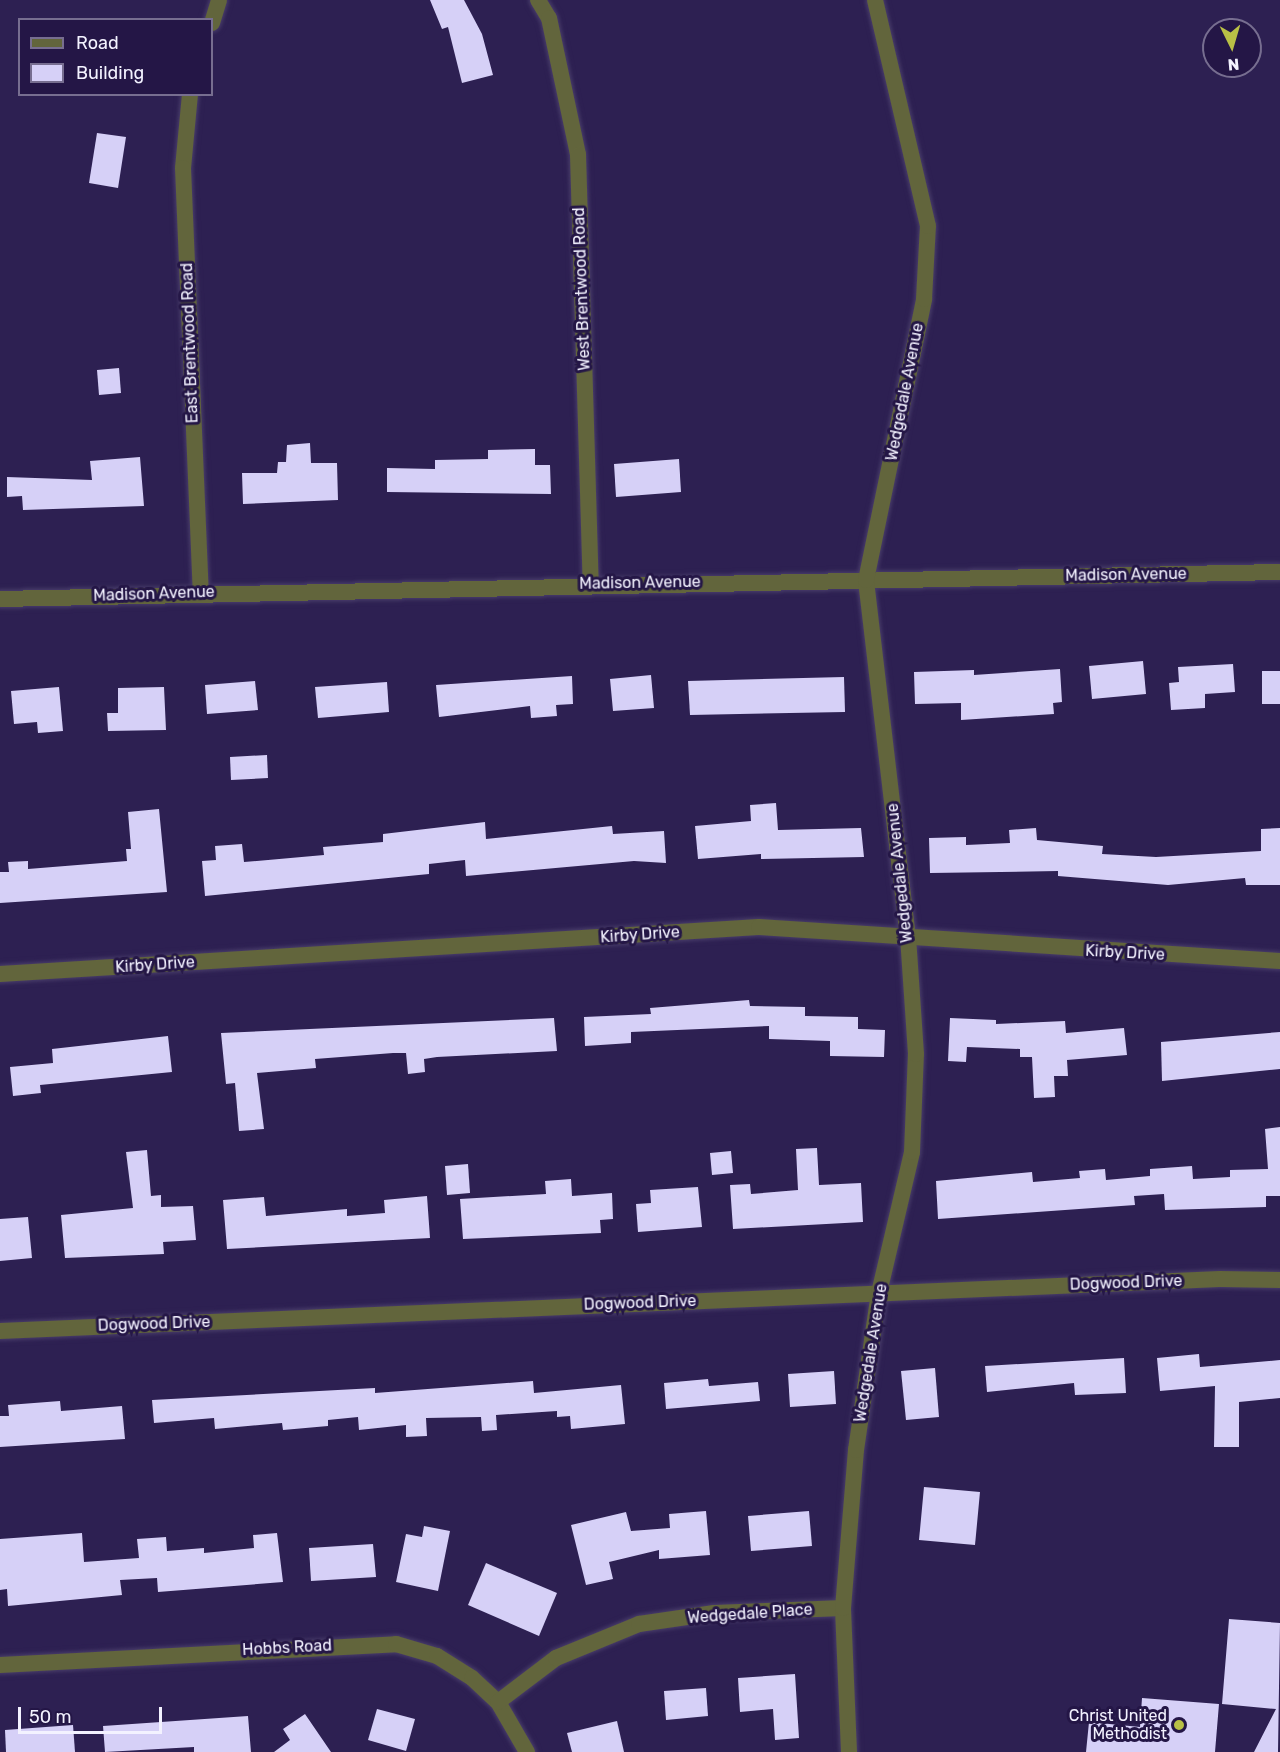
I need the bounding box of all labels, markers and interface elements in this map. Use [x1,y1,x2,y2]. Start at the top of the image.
legend [18,18,213,96]
north arrow [1202,18,1262,78]
text: Road [76,32,119,54]
text: N [1227,54,1240,74]
text: Building [76,62,144,84]
street label: West Brentwood Road [570,207,594,371]
street label: East Brentwood Road [178,262,202,424]
street label: Wedgedale Avenue [882,321,928,463]
street label: Madison Avenue [1065,564,1187,586]
street label: Madison Avenue [579,572,701,594]
street label: Madison Avenue [93,582,215,606]
street label: Wedgedale Avenue [883,802,917,944]
street label: Kirby Drive [599,923,681,947]
street label: Kirby Drive [1085,941,1165,965]
street label: Kirby Drive [114,953,196,977]
street label: Dogwood Drive [1069,1271,1183,1295]
street label: Wedgedale Avenue [851,1282,891,1424]
street label: Dogwood Drive [583,1291,697,1315]
street label: Dogwood Drive [97,1312,211,1336]
street label: Wedgedale Place [687,1600,813,1628]
street label: Hobbs Road [242,1636,332,1660]
scale bar [21,1695,165,1733]
text: 50 m [29,1706,72,1728]
place label: Christ United Methodist [1069,1706,1167,1744]
marker: Christ United Methodist [1172,1718,1186,1732]

